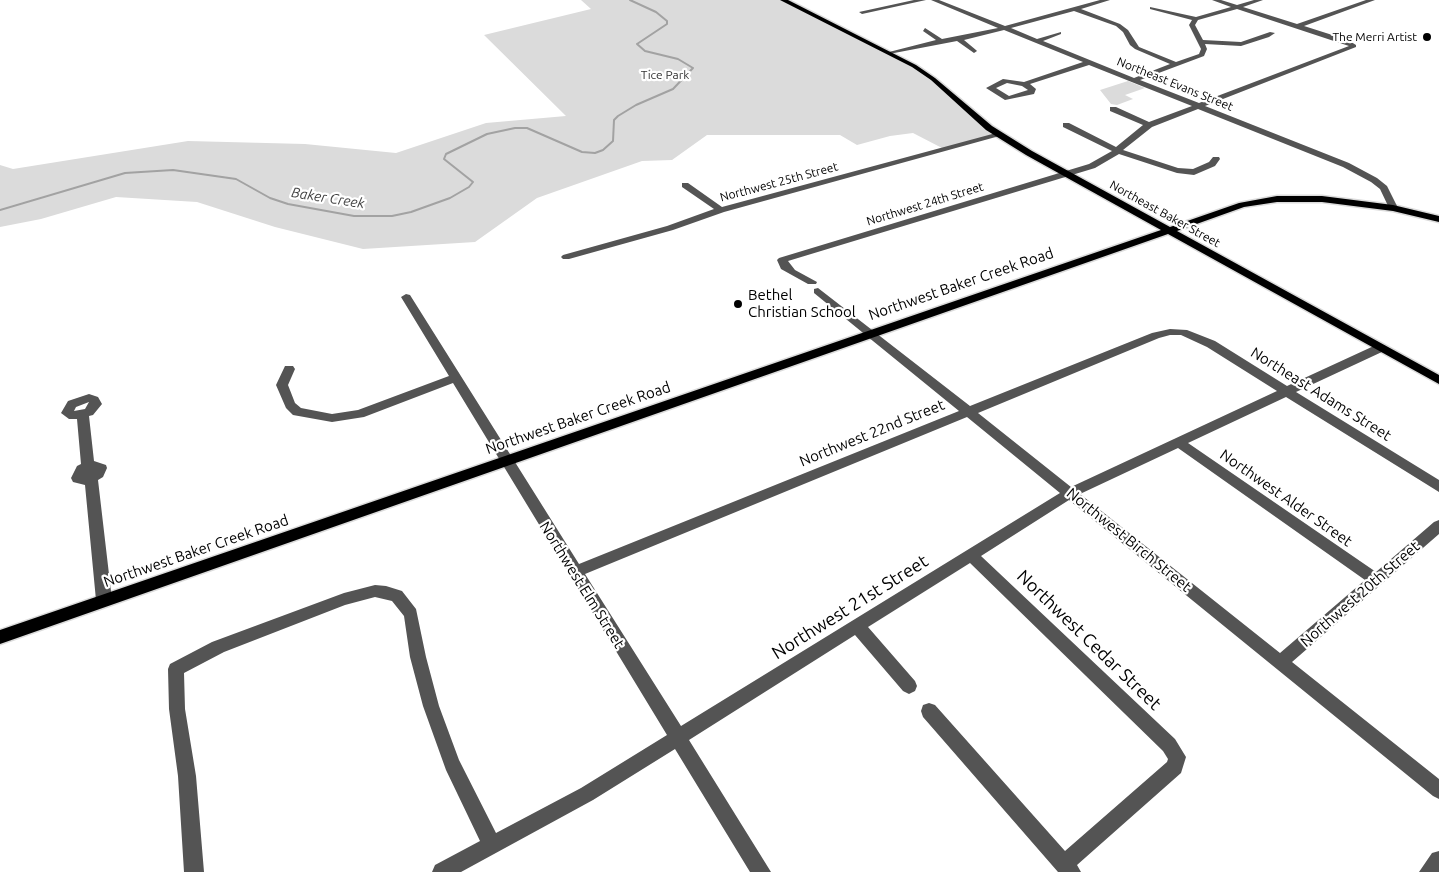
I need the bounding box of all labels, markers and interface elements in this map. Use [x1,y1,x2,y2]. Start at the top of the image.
place label: The Merri Artist [1332,30,1417,44]
marker: The Merri Artist [1421,31,1433,43]
street label: Northeast Evans Street [1115,54,1235,114]
park label: Tice Park [641,68,689,82]
street label: Northwest 25th Street [718,159,840,205]
street label: Northeast Baker Street [1107,178,1223,250]
street label: Northwest 24th Street [865,179,985,229]
water label: Baker Creek [290,184,366,212]
street label: Northwest Baker Creek Road [866,244,1056,324]
place label: Bethel Christian School [748,286,856,321]
marker: Bethel Christian School [732,298,744,310]
street label: Northeast Adams Street [1247,343,1395,445]
street label: Northwest Baker Creek Road [483,378,673,458]
street label: Northwest 22nd Street [797,396,947,470]
street label: Northwest Alder Street [1216,446,1356,550]
street label: Northwest Birch Street [1063,484,1195,596]
street label: Northwest Baker Creek Road [101,511,291,591]
street label: Northwest Elm Street [536,518,628,652]
street label: Northwest 20th Street [1297,537,1423,651]
street label: Northwest 21st Street [768,550,932,664]
street label: Northwest Cedar Street [1012,565,1166,715]

